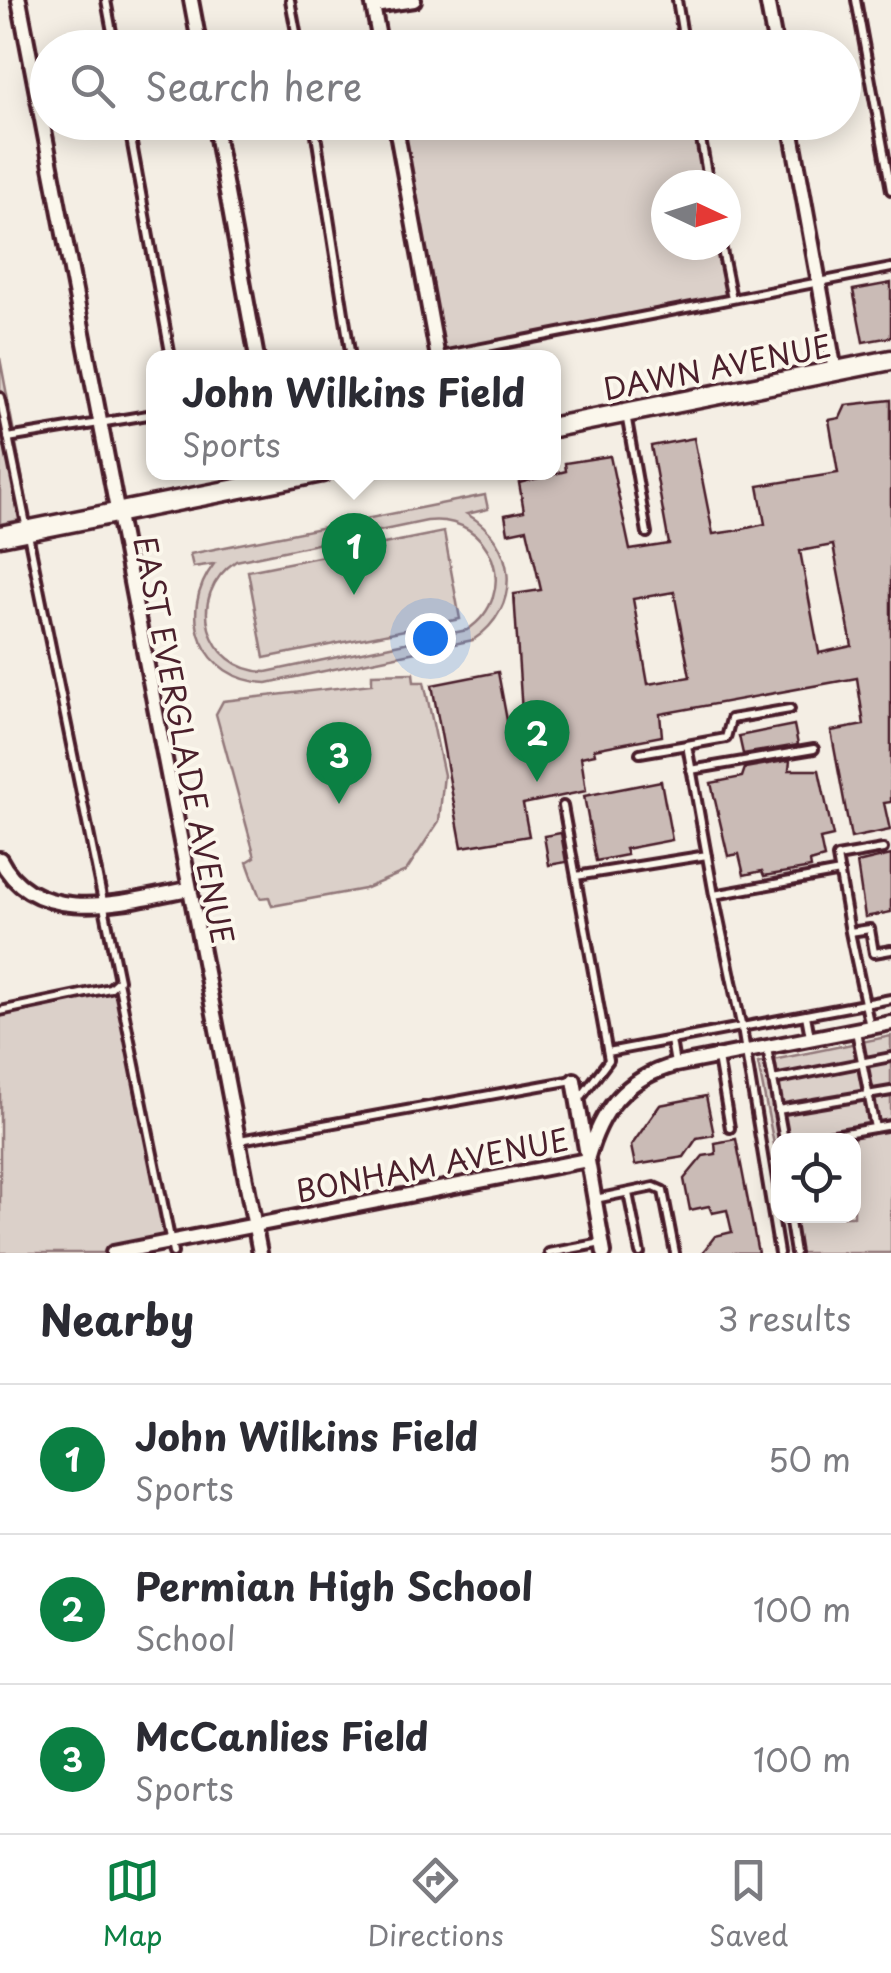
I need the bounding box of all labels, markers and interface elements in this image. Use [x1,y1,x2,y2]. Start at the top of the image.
search box [30,30,861,140]
text: Search here [145,57,362,114]
icon: search [65,58,120,113]
north arrow [651,170,741,260]
street label: DAWN AVENUE [599,322,835,410]
popup [146,350,561,480]
text: John Wilkins Field [182,363,525,420]
text: Sports [182,420,281,468]
pin: 1 [322,512,386,595]
street label: EAST EVERGLADE AVENUE [123,532,247,948]
your location [405,613,456,664]
pin: 2 [504,700,570,782]
pin: 3 [306,722,372,804]
street label: BONHAM AVENUE [292,1116,572,1212]
map controls [771,1133,861,1223]
button: locate [771,1133,861,1223]
text: Nearby [40,1287,194,1350]
text: 3 results [717,1294,851,1342]
text: John Wilkins Field [135,1407,478,1464]
text: 1 [65,1435,80,1483]
text: 50 m [768,1435,851,1483]
text: Sports [135,1464,234,1512]
text: Permian High School [135,1557,533,1614]
text: 2 [61,1585,84,1633]
text: 100 m [753,1585,851,1633]
text: School [135,1614,236,1662]
text: McCanlies Field [135,1707,428,1764]
text: 3 [62,1735,83,1783]
text: 100 m [753,1735,851,1783]
text: Sports [135,1764,234,1812]
tab: Map [103,1853,162,1956]
tab: Directions [368,1853,504,1956]
tab: Saved [709,1853,788,1956]

